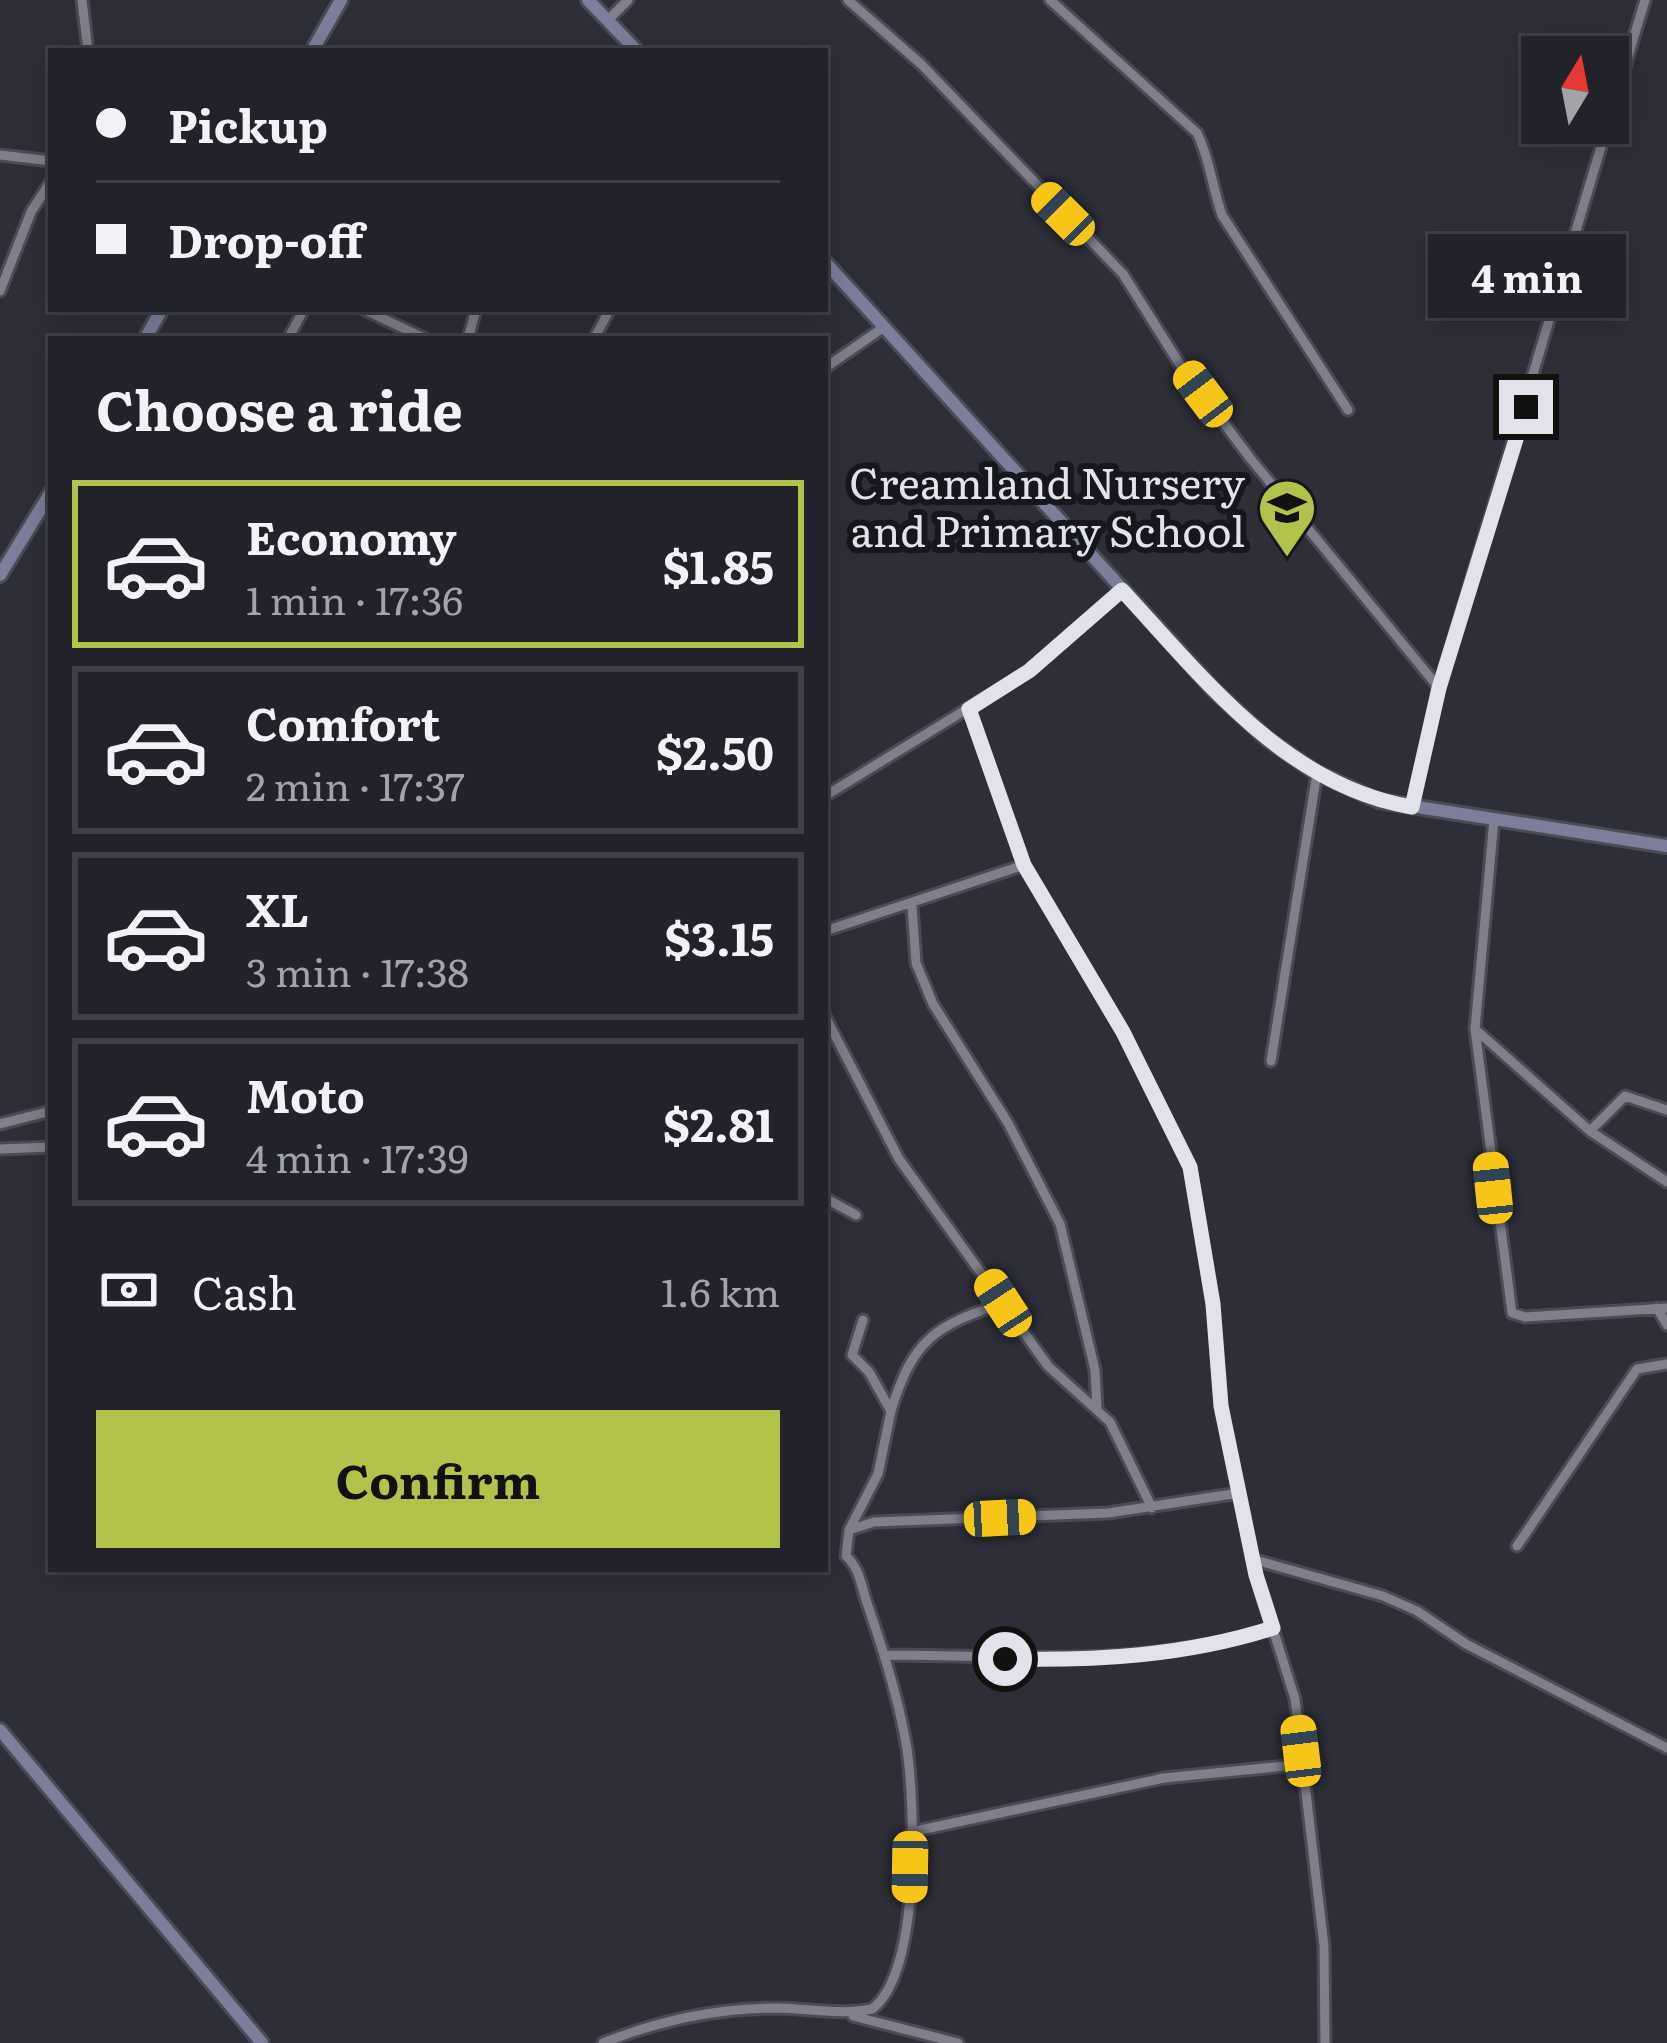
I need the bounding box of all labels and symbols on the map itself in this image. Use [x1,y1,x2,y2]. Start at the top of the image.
north arrow [1521,36,1629,144]
car [1025,176,1101,252]
callout: 4 min [1427,233,1625,317]
car [1167,354,1239,434]
route end [1499,380,1553,434]
place label: Creamland Nursery and Primary School [849,450,1246,560]
school or university icon: Creamland Nursery and Primary School [1256,477,1318,559]
car [1471,1150,1515,1226]
car [968,1263,1038,1343]
car [963,1498,1037,1538]
route start [978,1632,1032,1686]
car [1279,1713,1323,1789]
car [891,1831,929,1903]

